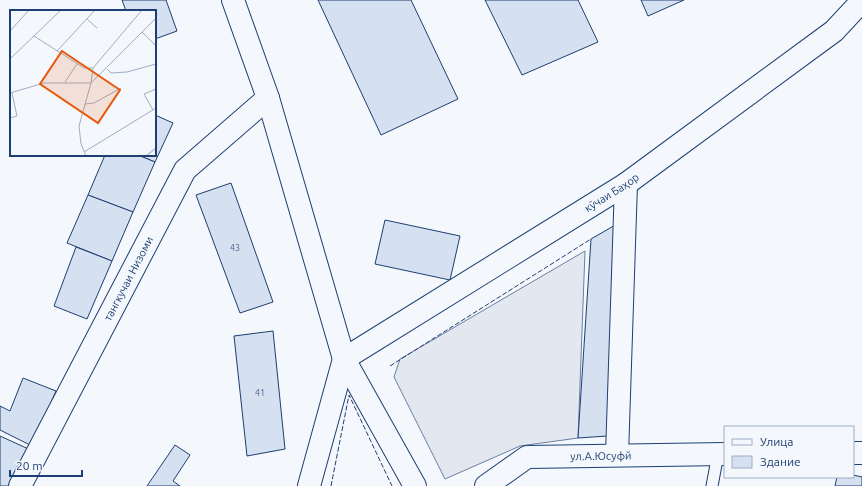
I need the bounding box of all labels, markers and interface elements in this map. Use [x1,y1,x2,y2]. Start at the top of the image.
inset map [10,10,156,156]
street label: кӯчаи Баҳор [582,171,641,214]
street label: тангкучаи Низоми [101,234,155,323]
house number: 43 [230,243,240,253]
house number: 41 [255,388,265,398]
legend [724,426,854,478]
text: Улица [760,435,793,448]
street label: ул.А.Юсуфй [570,449,632,462]
scale bar [10,452,82,478]
text: Здание [760,455,801,468]
text: 20 m [16,459,43,472]

